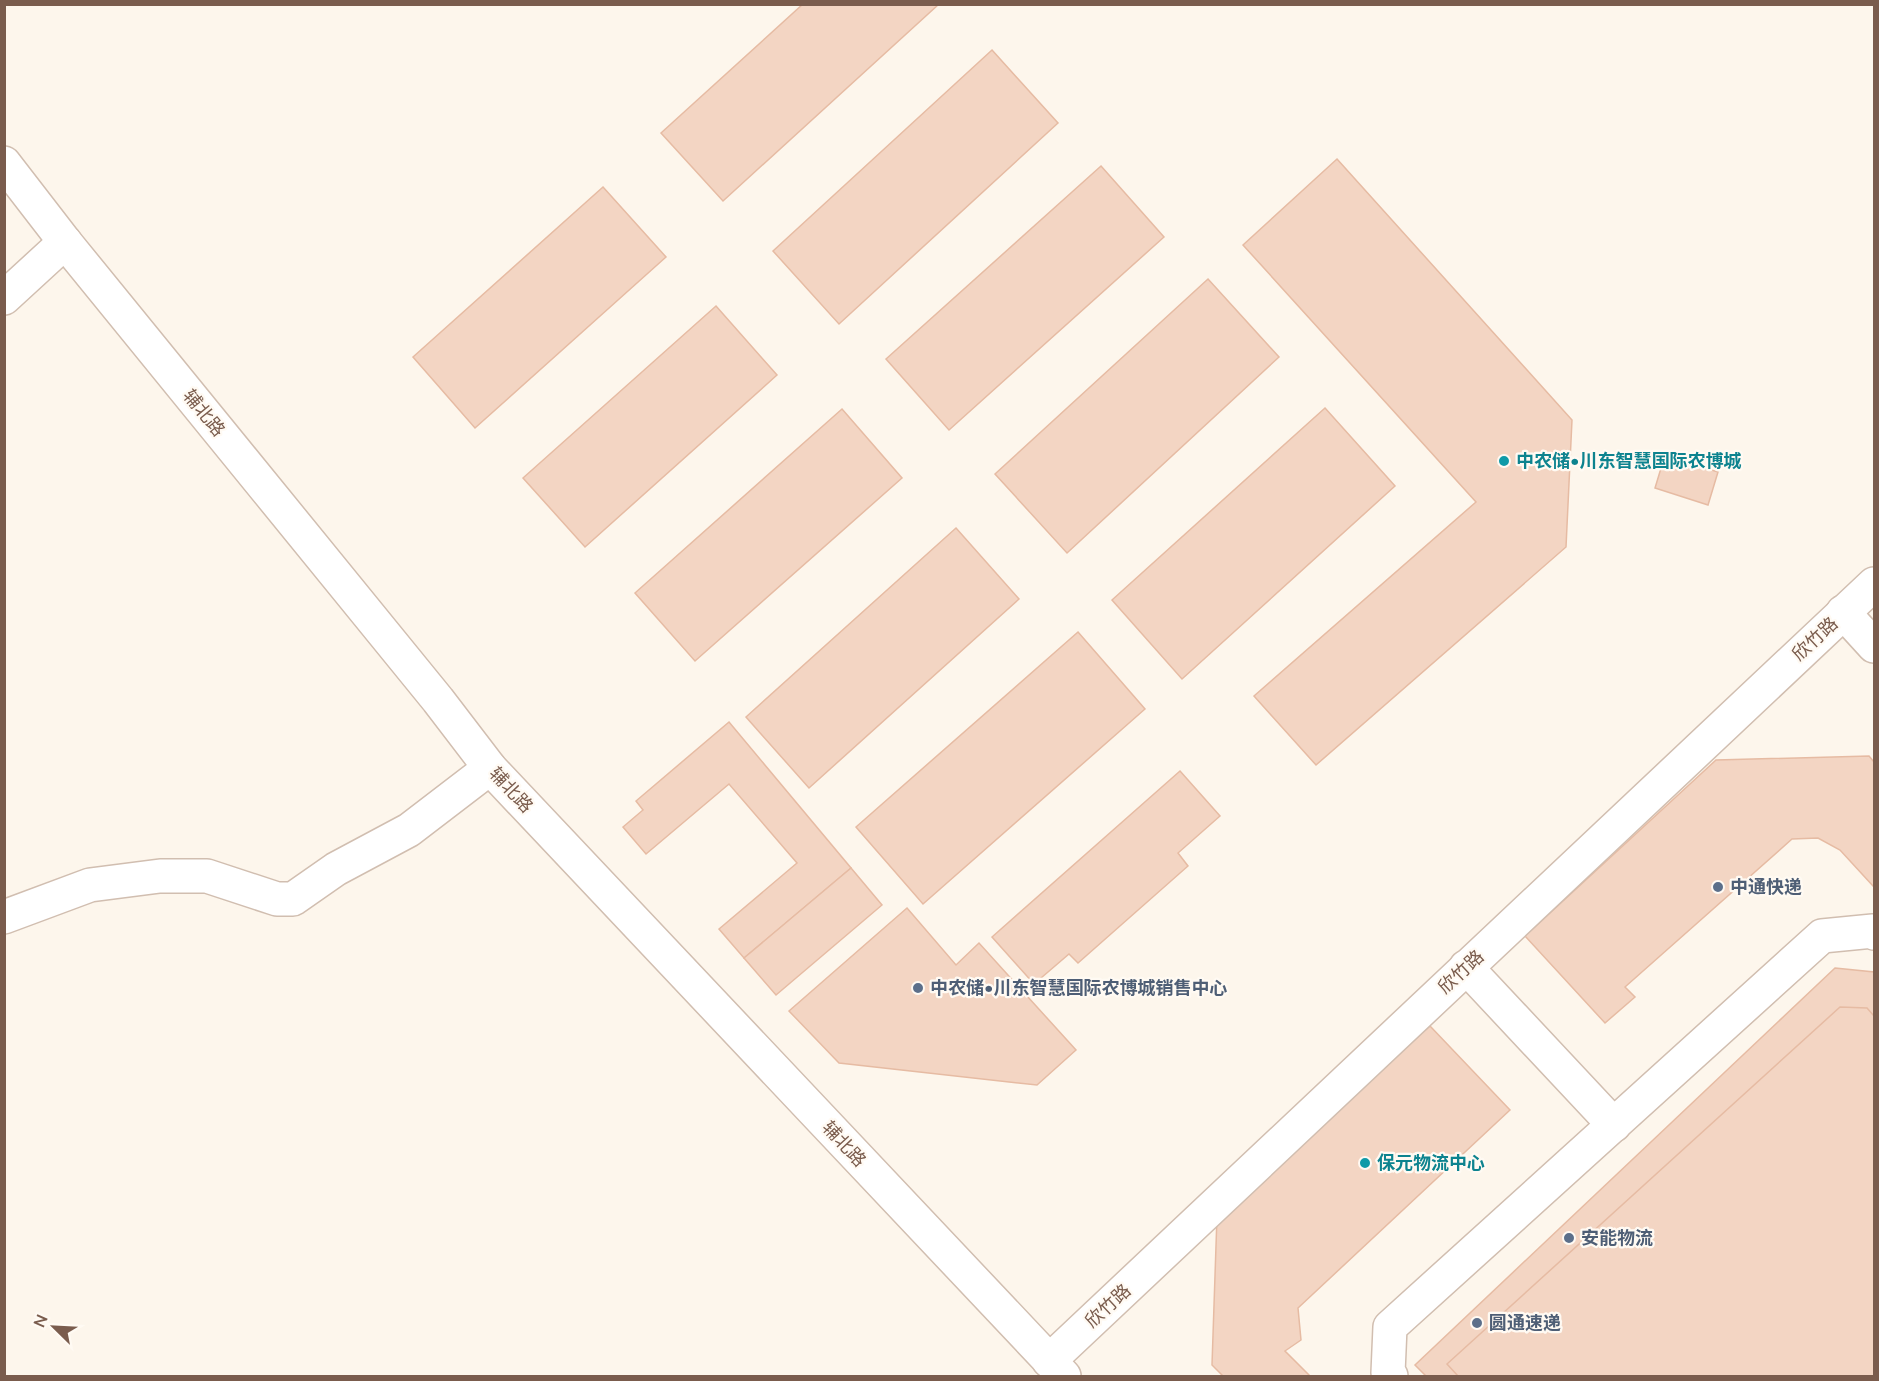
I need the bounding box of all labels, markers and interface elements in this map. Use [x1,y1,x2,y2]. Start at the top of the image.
street label: 辅北路 [178,384,230,441]
place label: 中农储•川东智慧国际农博城 [1516,449,1742,472]
marker: 中农储•川东智慧国际农博城 [1497,454,1511,468]
street label: 欣竹路 [1787,612,1842,665]
street label: 辅北路 [485,762,538,817]
place label: 中通快递 [1730,875,1802,898]
marker: 中通快递 [1711,880,1725,894]
street label: 欣竹路 [1433,945,1488,998]
place label: 中农储•川东智慧国际农博城销售中心 [930,976,1228,999]
marker: 中农储•川东智慧国际农博城销售中心 [911,981,925,995]
street label: 辅北路 [818,1116,871,1171]
place label: 保元物流中心 [1377,1151,1485,1174]
marker: 保元物流中心 [1358,1156,1372,1170]
place label: 安能物流 [1581,1226,1653,1249]
marker: 安能物流 [1562,1231,1576,1245]
street label: 欣竹路 [1080,1279,1135,1332]
north arrow [24,1297,84,1357]
text: N [29,1311,52,1330]
place label: 圆通速递 [1489,1311,1561,1334]
marker: 圆通速递 [1470,1316,1484,1330]

